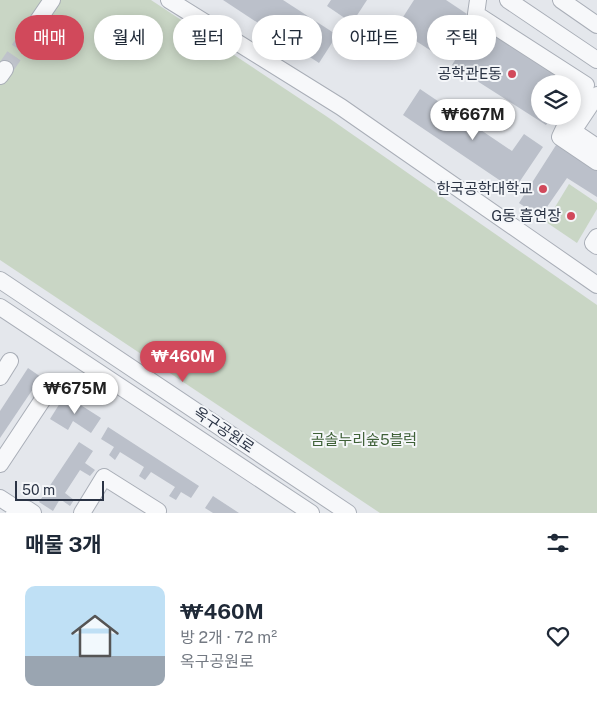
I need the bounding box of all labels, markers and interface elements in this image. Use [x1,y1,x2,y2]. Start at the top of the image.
chip: 매매 [15,15,84,60]
chip: 월세 [94,15,163,60]
chip: 필터 [173,15,242,60]
chip: 신규 [252,15,322,60]
chip: 아파트 [332,15,417,60]
chip: 주택 [427,15,496,60]
place label: 공학관E동 [437,65,502,82]
marker: 공학관E동 [506,68,518,80]
map controls [531,75,581,125]
button: layers [531,75,581,125]
pin: ₩667M [438,98,508,141]
text: ₩667M [441,105,505,124]
place label: 한국공학대학교 [436,180,533,197]
marker: 한국공학대학교 [537,183,549,195]
place label: G동 흡연장 [491,207,561,224]
marker: G동 흡연장 [565,210,577,222]
pin: ₩460M [148,340,218,383]
text: ₩460M [151,347,215,366]
pin: ₩675M [40,372,110,415]
text: ₩675M [43,379,107,398]
street label: 옥구공원로 [191,403,258,456]
park label: 곰솔누리숲5블럭 [311,431,417,448]
scale bar [15,478,104,501]
text: 50 m [22,482,55,498]
icon: filters [544,529,572,557]
text: 매물 3개 [25,532,102,557]
text: ₩460M [180,599,264,624]
icon: home [65,606,125,666]
icon: heart [544,622,572,650]
text: 방 2개 · 72 m² [180,628,277,647]
text: 옥구공원로 [180,652,254,671]

